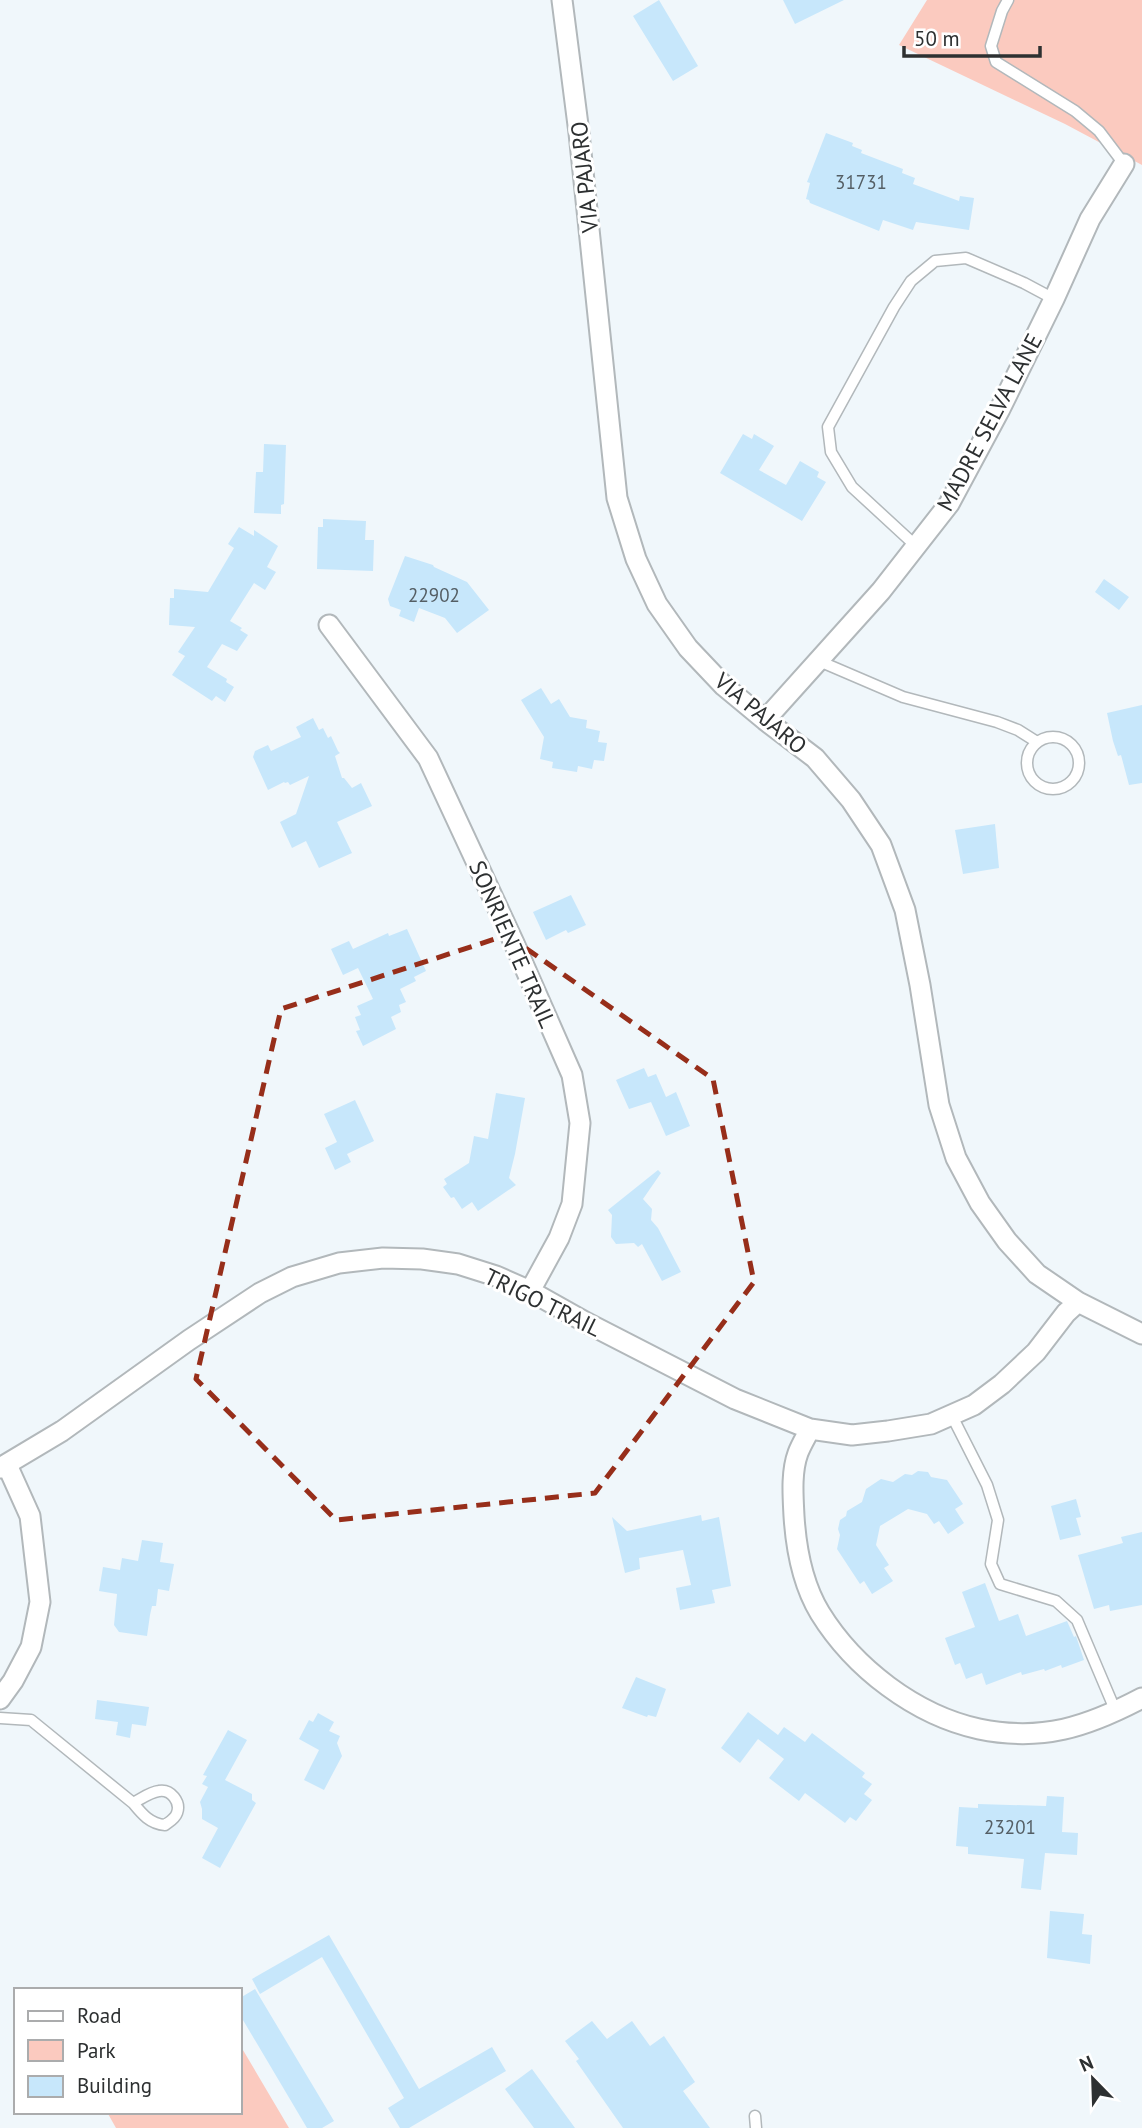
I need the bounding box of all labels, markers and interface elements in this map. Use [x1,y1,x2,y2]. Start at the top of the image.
scale bar [904,14,1040,58]
text: 50 m [914,25,960,52]
street label: VIA PAJARO [564,120,604,235]
house number: 31731 [835,170,887,194]
street label: MADRE SELVA LANE [930,328,1048,516]
house number: 22902 [408,583,460,607]
street label: VIA PAJARO [708,665,813,760]
street label: SONRIENTE TRAIL [463,856,563,1032]
street label: TRIGO TRAIL [480,1261,606,1343]
house number: 23201 [984,1815,1036,1839]
legend [14,1988,242,2114]
text: Road [77,2002,121,2029]
text: Park [77,2037,116,2064]
north arrow [1058,2044,1128,2114]
text: N [1076,2050,1097,2077]
text: Building [77,2072,152,2099]

